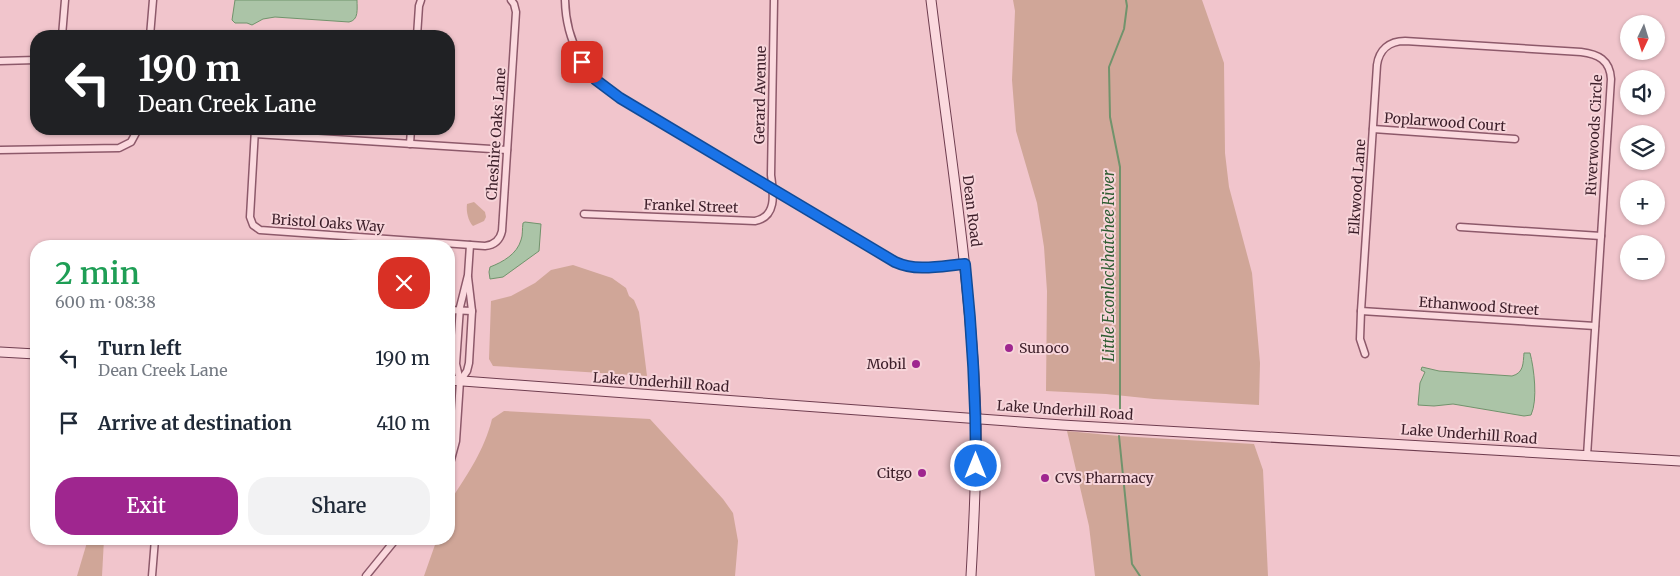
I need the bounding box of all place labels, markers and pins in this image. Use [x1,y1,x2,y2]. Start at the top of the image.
pin [561,41,603,83]
place label: Sunoco [1019,339,1069,357]
marker: Sunoco [1003,342,1015,354]
place label: Mobil [867,355,907,373]
marker: Mobil [910,358,922,370]
place label: Citgo [877,464,912,482]
marker: Citgo [916,467,928,479]
place label: CVS Pharmacy [1055,469,1155,487]
marker: CVS Pharmacy [1039,472,1051,484]

